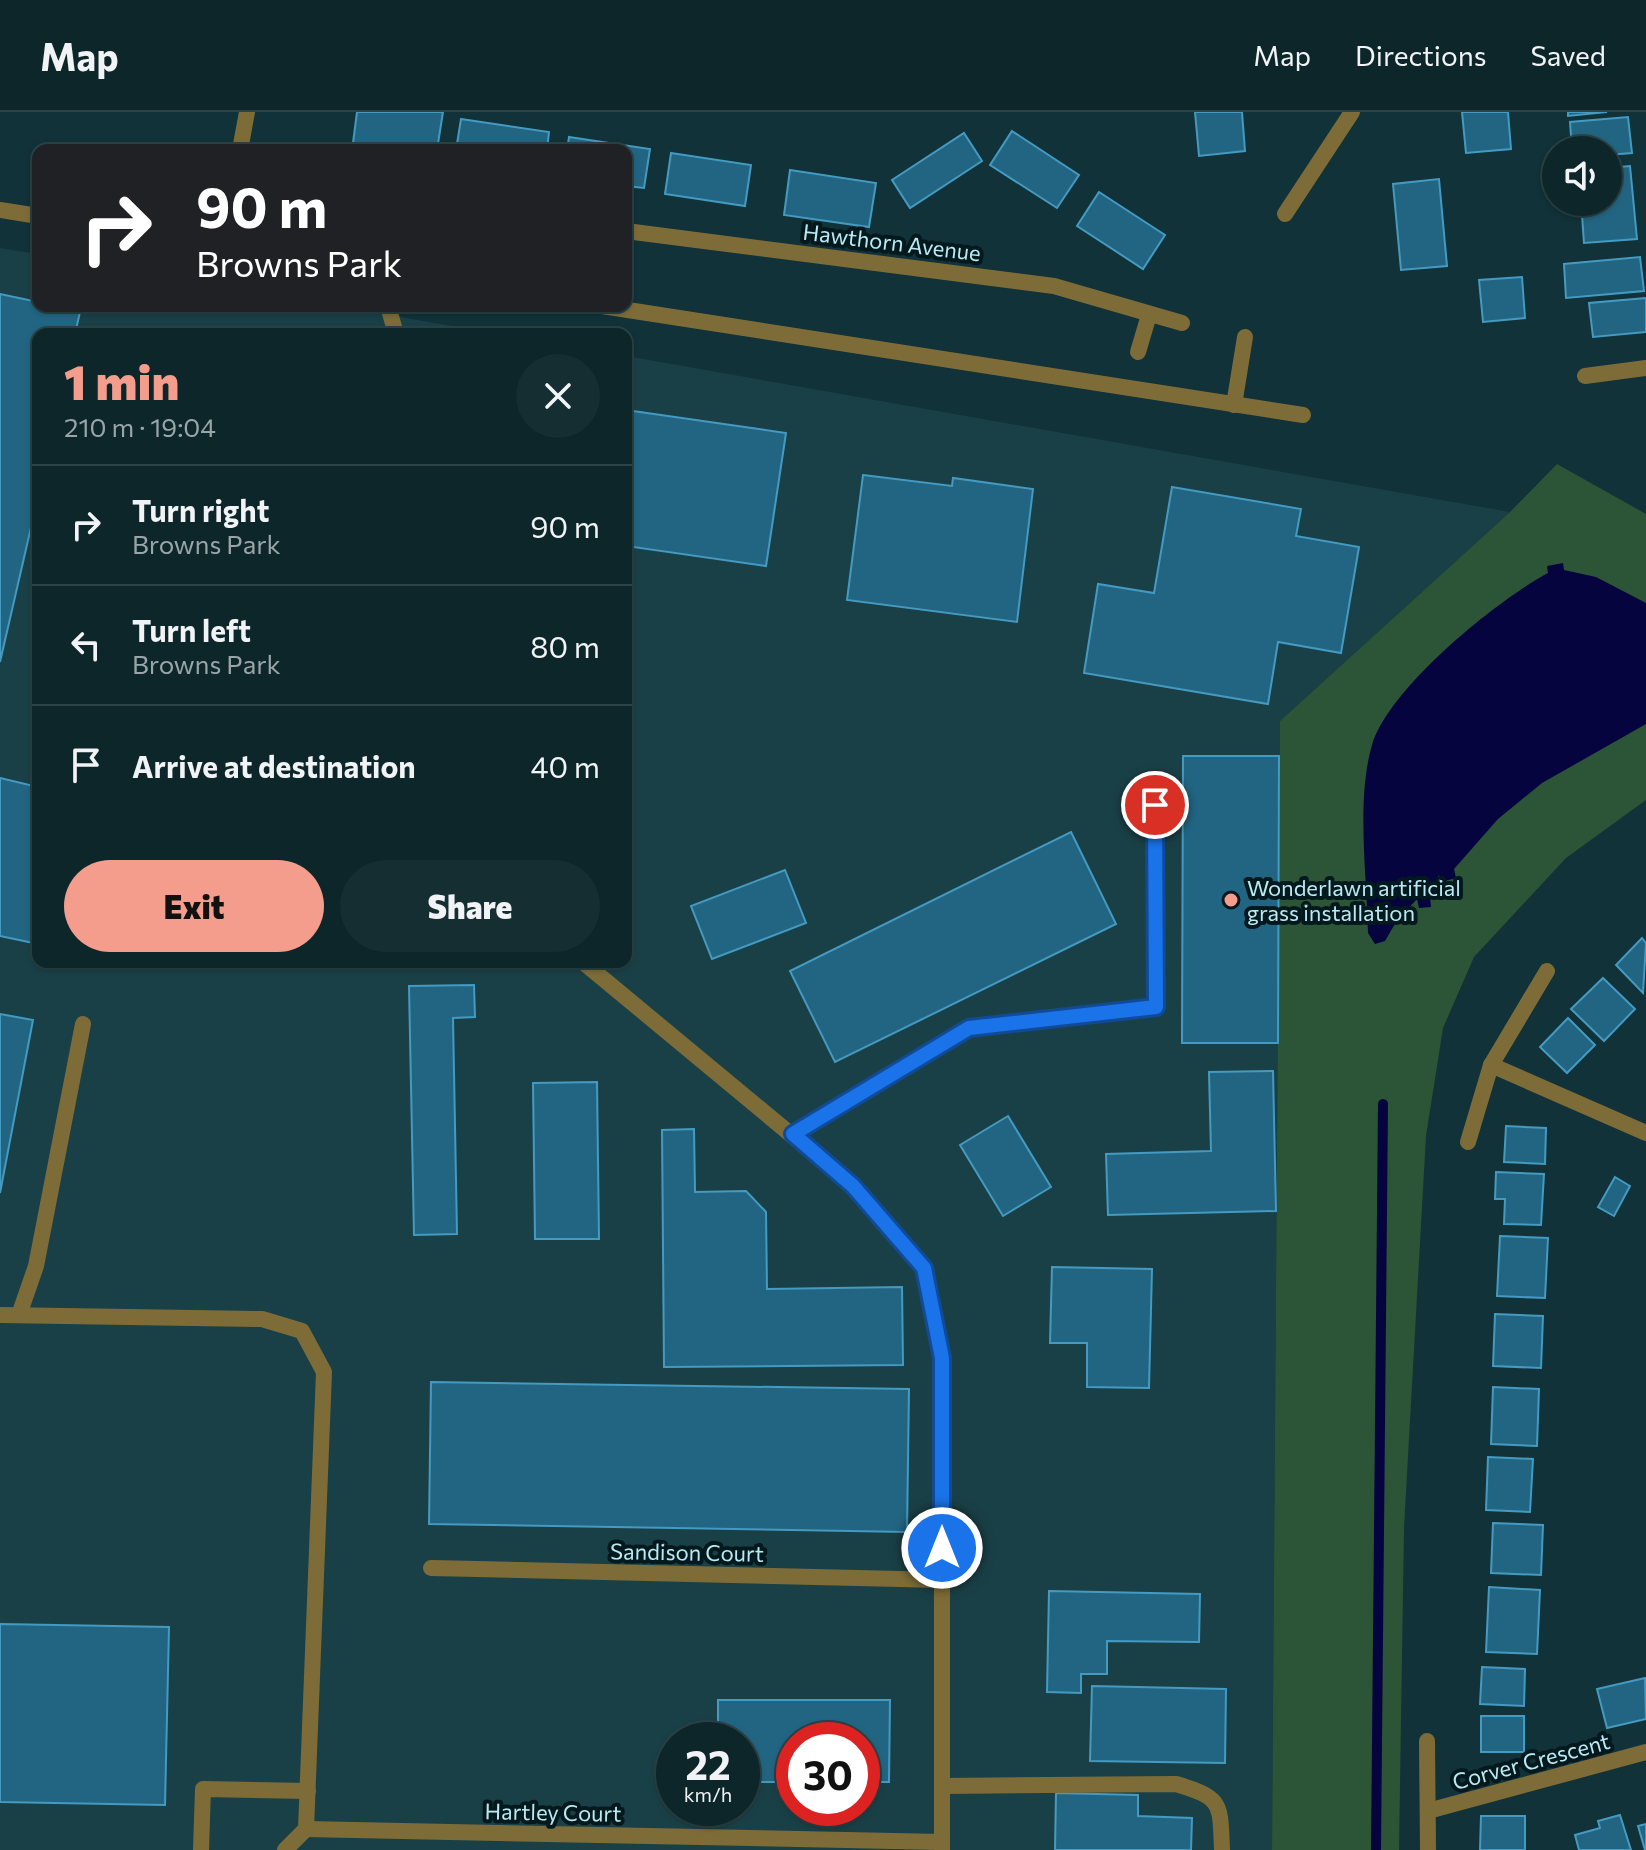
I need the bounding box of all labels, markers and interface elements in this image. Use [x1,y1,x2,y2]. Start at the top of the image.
text: Map [40,32,119,79]
text: Map [1253,38,1311,72]
text: Directions [1355,38,1486,72]
text: Saved [1530,38,1606,72]
map controls [1542,136,1622,216]
button: sound [1542,136,1622,216]
text: 90 m [196,171,327,240]
icon: right [64,176,168,280]
street label: Hawthorn Avenue [801,218,983,266]
text: Browns Park [196,240,402,284]
text: 1 min [64,351,179,410]
button: close [516,354,600,438]
text: 210 m · 19:04 [64,411,216,442]
text: Turn right [132,491,269,528]
icon: right [64,503,108,547]
text: 90 m [530,507,600,544]
text: Browns Park [132,528,281,559]
text: Turn left [132,611,251,648]
icon: left [64,623,108,667]
text: 80 m [530,627,600,664]
text: Browns Park [132,648,281,679]
icon: arrive [64,743,108,787]
text: Arrive at destination [132,747,416,784]
text: 40 m [531,747,600,784]
pin [1121,771,1189,839]
icon: arrive [1133,783,1177,827]
button: Exit [64,860,324,952]
button: Share [340,860,600,952]
place label: Wonderlawn artificial grass installation [1247,874,1461,926]
marker: Wonderlawn artificial grass installation [1222,891,1240,909]
position arrow [900,1506,984,1590]
street label: Sandison Court [610,1537,764,1567]
speed limit sign: 30 [776,1722,880,1826]
street label: Corver Crescent [1449,1727,1613,1795]
text: 22 [685,1739,731,1788]
text: km/h [684,1782,732,1806]
street label: Hartley Court [484,1797,622,1827]

